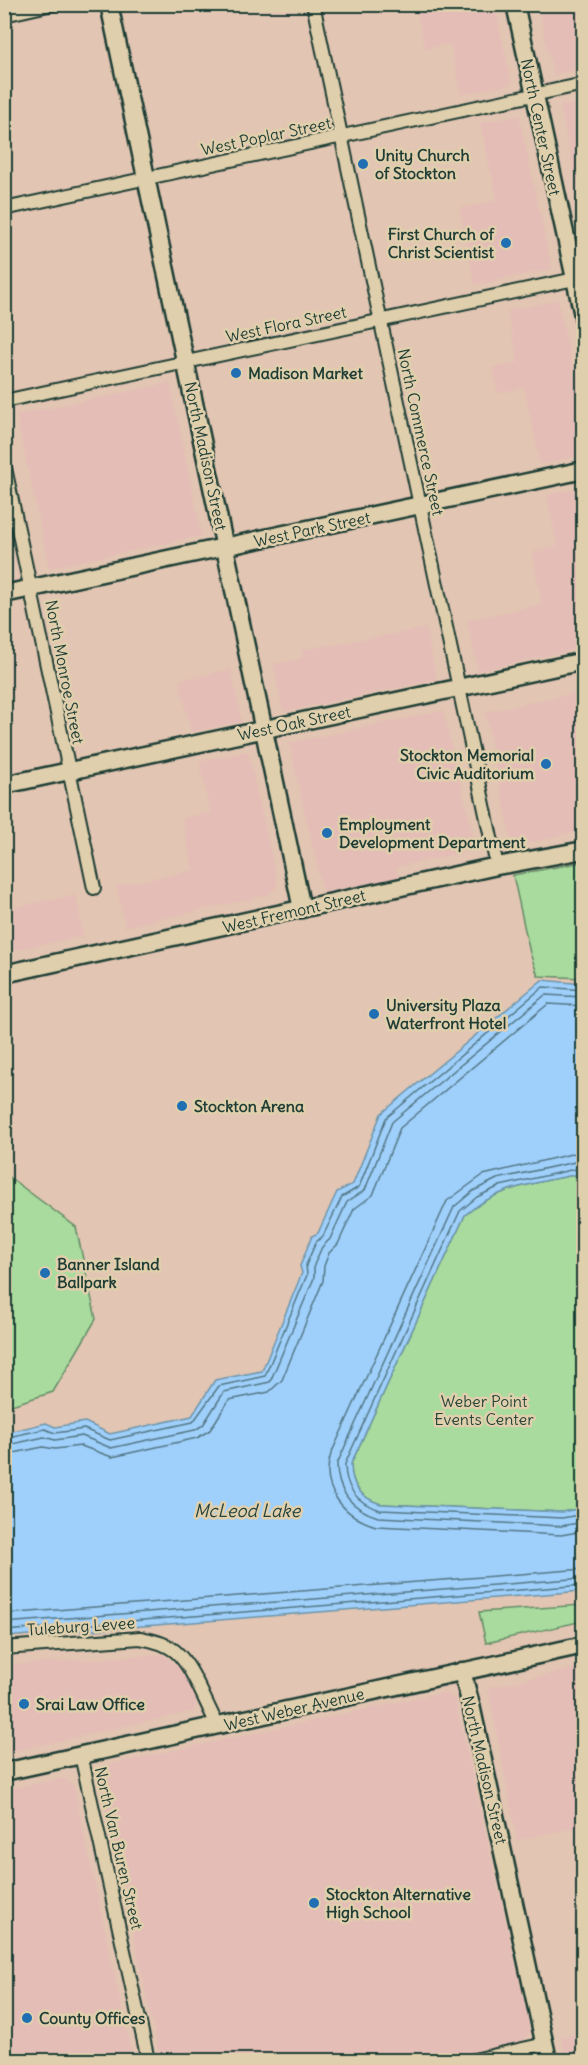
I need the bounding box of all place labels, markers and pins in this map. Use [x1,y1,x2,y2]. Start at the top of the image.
place label: Unity Church of Stockton [375,145,470,183]
marker: Unity Church of Stockton [356,157,370,171]
place label: First Church of Christ Scientist [388,224,495,262]
marker: First Church of Christ Scientist [499,236,513,250]
place label: Madison Market [248,363,363,383]
marker: Madison Market [229,366,243,380]
place label: Stockton Memorial Civic Auditorium [400,745,534,783]
marker: Stockton Memorial Civic Auditorium [539,757,553,771]
place label: Employment Development Department [339,814,526,853]
marker: Employment Development Department [320,826,334,840]
place label: University Plaza Waterfront Hotel [386,995,506,1033]
marker: University Plaza Waterfront Hotel [367,1007,381,1021]
place label: Stockton Arena [194,1096,304,1116]
marker: Stockton Arena [175,1099,189,1113]
place label: Banner Island Ballpark [57,1254,160,1293]
marker: Banner Island Ballpark [38,1266,52,1280]
place label: Srai Law Office [36,1694,145,1714]
marker: Srai Law Office [17,1697,31,1711]
place label: Stockton Alternative High School [326,1884,471,1923]
marker: Stockton Alternative High School [307,1896,321,1910]
place label: County Offices [39,2008,145,2029]
marker: County Offices [20,2011,34,2025]

